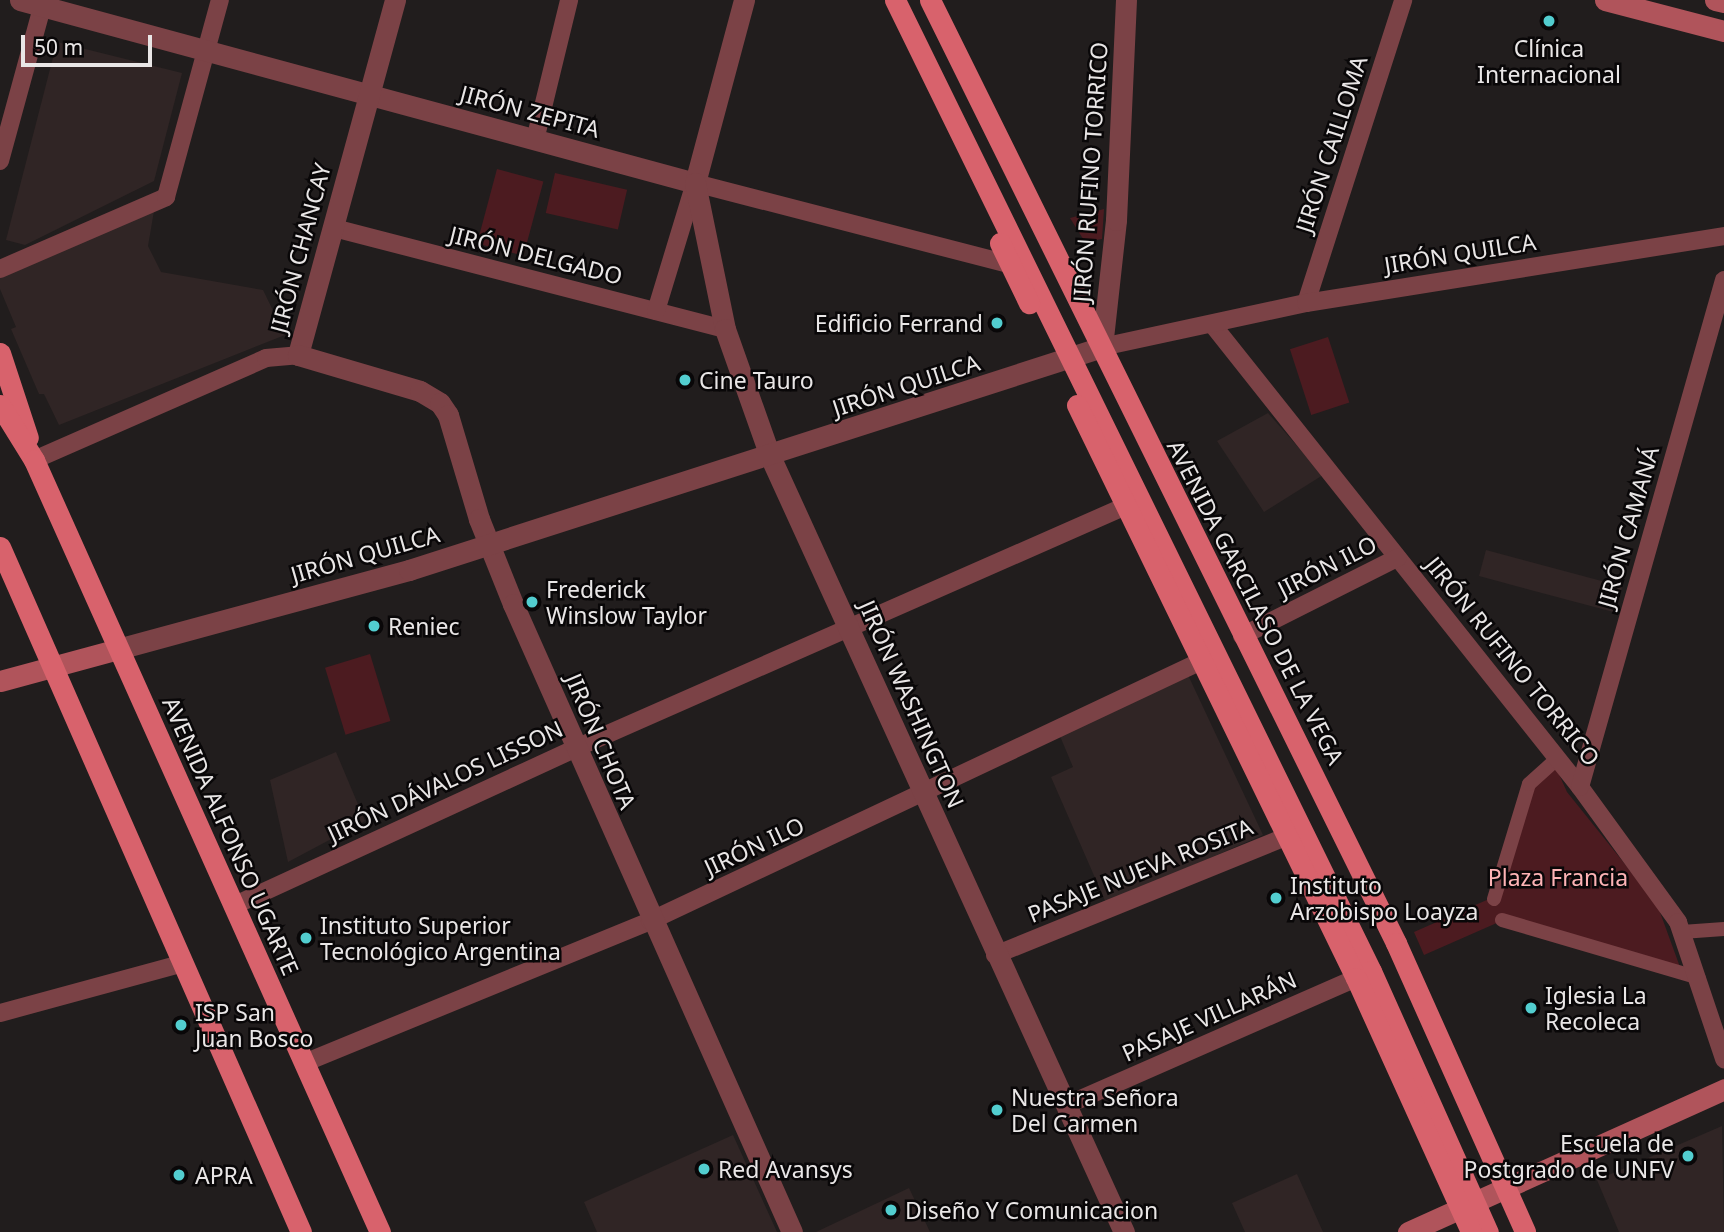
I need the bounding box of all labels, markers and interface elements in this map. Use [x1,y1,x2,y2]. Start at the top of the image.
marker: Clínica Internacional [1539,11,1559,31]
scale bar [24,21,156,65]
text: 50 m [34,33,83,61]
place label: Clínica Internacional [1477,34,1621,88]
street label: JIRÓN RUFINO TORRICO [1067,41,1113,303]
street label: JIRÓN CAILLOMA [1289,52,1373,236]
street label: JIRÓN ZEPITA [457,79,603,143]
street label: JIRÓN CHANCAY [264,160,336,336]
street label: JIRÓN DELGADO [447,220,625,290]
street label: JIRÓN QUILCA [1382,227,1538,279]
place label: Edificio Ferrand [815,309,983,337]
marker: Edificio Ferrand [989,315,1005,331]
street label: JIRÓN QUILCA [829,348,983,422]
place label: Cine Tauro [699,366,814,394]
marker: Cine Tauro [677,372,693,388]
street label: AVENIDA GARCILASO DE LA VEGA [1162,435,1350,769]
street label: JIRÓN CAMANÁ [1592,443,1664,611]
street label: JIRÓN QUILCA [288,520,442,588]
street label: JIRÓN ILO [1273,529,1381,603]
street label: JIRÓN RUFINO TORRICO [1420,551,1606,771]
place label: Frederick Winslow Taylor [546,575,707,629]
marker: Frederick Winslow Taylor [524,594,540,610]
street label: JIRÓN WASHINGTON [854,596,970,812]
place label: Reniec [388,612,459,640]
marker: Reniec [366,618,382,634]
street label: JIRÓN CHOTA [560,669,642,813]
street label: AVENIDA ALFONSO UGARTE [157,693,305,979]
street label: JIRÓN DÁVALOS LISSON [323,714,567,848]
street label: JIRÓN ILO [700,811,808,881]
street label: PASAJE NUEVA ROSITA [1023,812,1257,928]
park label: Plaza Francia [1488,863,1628,891]
place label: Instituto Arzobispo Loayza [1290,871,1478,925]
marker: Instituto Arzobispo Loayza [1268,890,1284,906]
place label: Instituto Superior Tecnológico Argentina [320,911,561,965]
marker: Instituto Superior Tecnológico Argentina [298,930,314,946]
street label: PASAJE VILLARÁN [1118,965,1300,1067]
place label: Iglesia La Recoleca [1545,981,1647,1035]
place label: ISP San Juan Bosco [195,998,313,1052]
marker: Iglesia La Recoleca [1523,1000,1539,1016]
marker: ISP San Juan Bosco [173,1017,189,1033]
place label: Nuestra Señora Del Carmen [1011,1083,1179,1137]
marker: Nuestra Señora Del Carmen [989,1102,1005,1118]
place label: Escuela de Postgrado de UNFV [1464,1129,1674,1183]
marker: Escuela de Postgrado de UNFV [1680,1148,1696,1164]
place label: Red Avansys [718,1155,853,1183]
place label: APRA [195,1161,253,1189]
marker: Red Avansys [696,1161,712,1177]
marker: APRA [169,1165,189,1185]
place label: Diseño Y Comunicacion [905,1196,1158,1224]
marker: Diseño Y Comunicacion [883,1202,899,1218]

